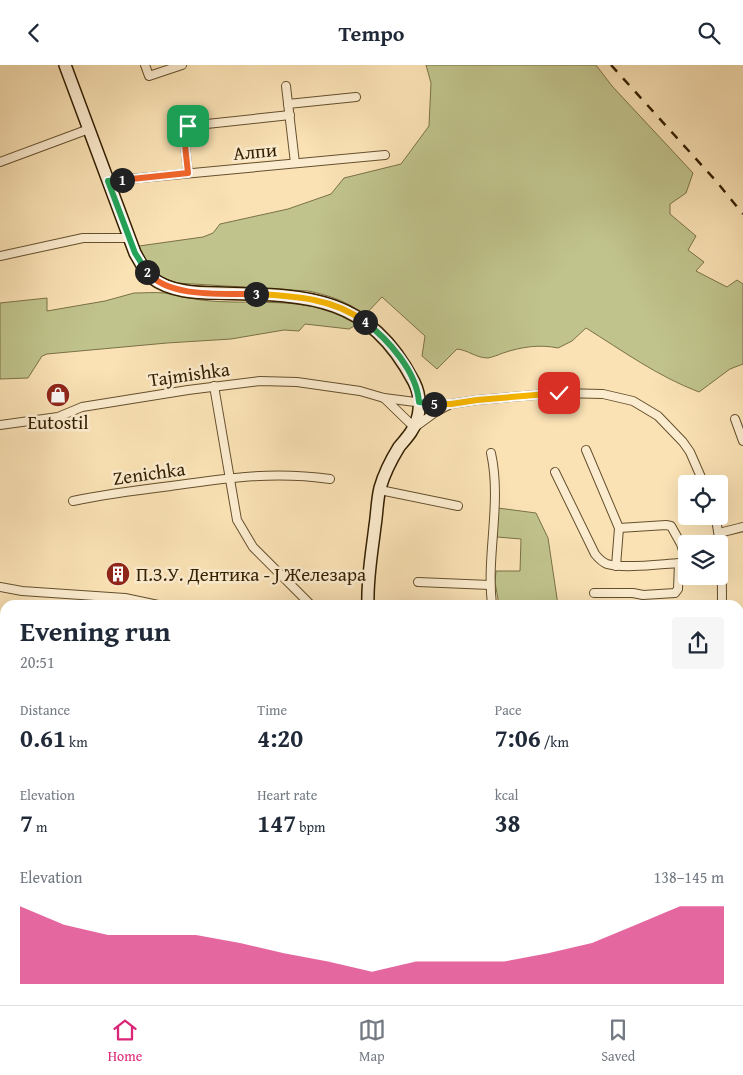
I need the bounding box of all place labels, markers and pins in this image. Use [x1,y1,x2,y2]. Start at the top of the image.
pin [167,105,209,147]
pin: 1 [110,167,134,193]
pin: 2 [134,259,160,285]
pin: 3 [244,281,268,307]
pin: 4 [352,309,378,335]
pin [538,372,580,414]
shop icon: Eutostil [45,382,71,408]
pin: 5 [422,391,446,417]
place label: Eutostil [27,408,89,436]
place label: П.З.У. Дентика - Ј Железара [136,560,366,588]
building icon: П.З.У. Дентика - Ј Железара [105,561,131,587]

